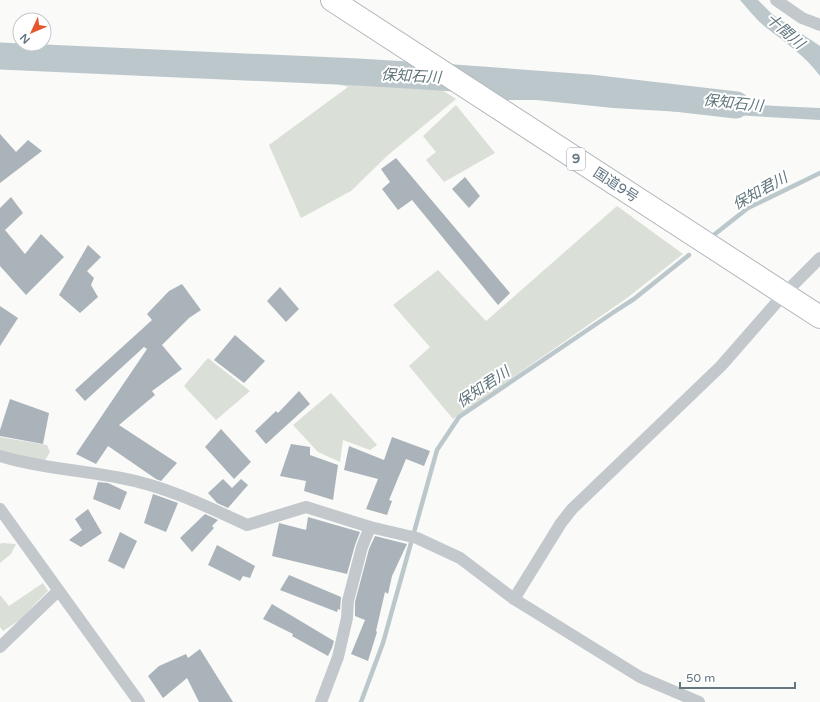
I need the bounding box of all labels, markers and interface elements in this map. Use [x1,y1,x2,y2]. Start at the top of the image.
water label: 十間川 [762,9,809,54]
north arrow [12,12,52,52]
text: N [17,31,33,46]
water label: 保知石川 [381,65,443,87]
water label: 保知石川 [702,91,766,115]
road number: 9 [567,148,585,170]
street label: 国道9号 [590,164,642,206]
water label: 保知君川 [729,168,792,213]
water label: 保知君川 [453,362,515,411]
scale bar [680,664,795,690]
text: 50 m [686,671,715,685]

